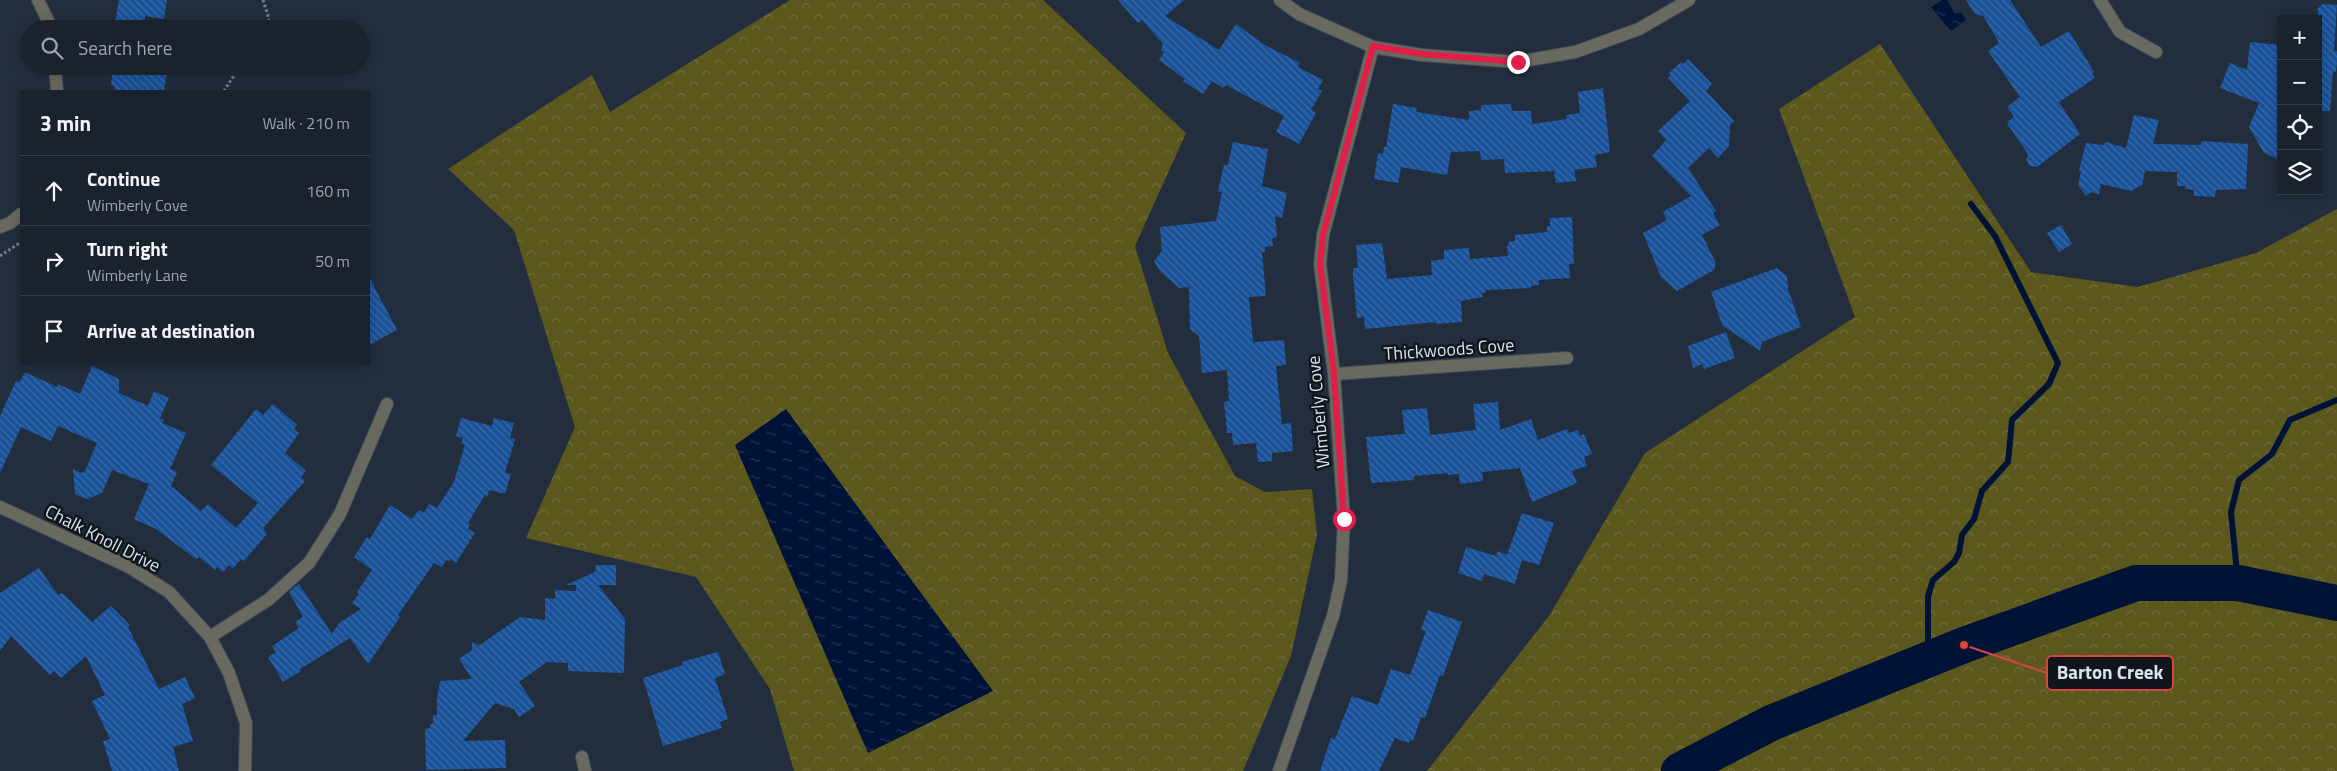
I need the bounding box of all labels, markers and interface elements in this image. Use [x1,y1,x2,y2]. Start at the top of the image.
map controls [2277,15,2322,195]
button: + [2277,15,2322,60]
search box [20,20,370,75]
text: Search here [78,33,172,62]
icon: search [38,34,66,62]
route end [1507,51,1530,74]
button: − [2277,60,2322,105]
button: locate [2277,105,2322,150]
text: 3 min [40,107,91,139]
text: Walk · 210 m [262,111,350,135]
button: layers [2277,150,2322,195]
text: Continue [87,164,160,193]
icon: ahead [40,177,68,205]
text: 160 m [306,179,350,203]
text: Wimberly Cove [87,193,188,217]
text: Turn right [87,234,168,263]
icon: right [40,247,68,275]
text: 50 m [315,249,350,273]
text: Wimberly Lane [87,263,187,287]
text: Arrive at destination [87,316,255,345]
icon: arrive [40,317,68,345]
street label: Thickwoods Cove [1383,331,1515,367]
street label: Wimberly Cove [1300,354,1336,470]
street label: Chalk Knoll Drive [41,497,165,579]
route start [1333,508,1356,531]
callout: Barton Creek [2047,656,2173,690]
text: Barton Creek [2057,657,2164,686]

